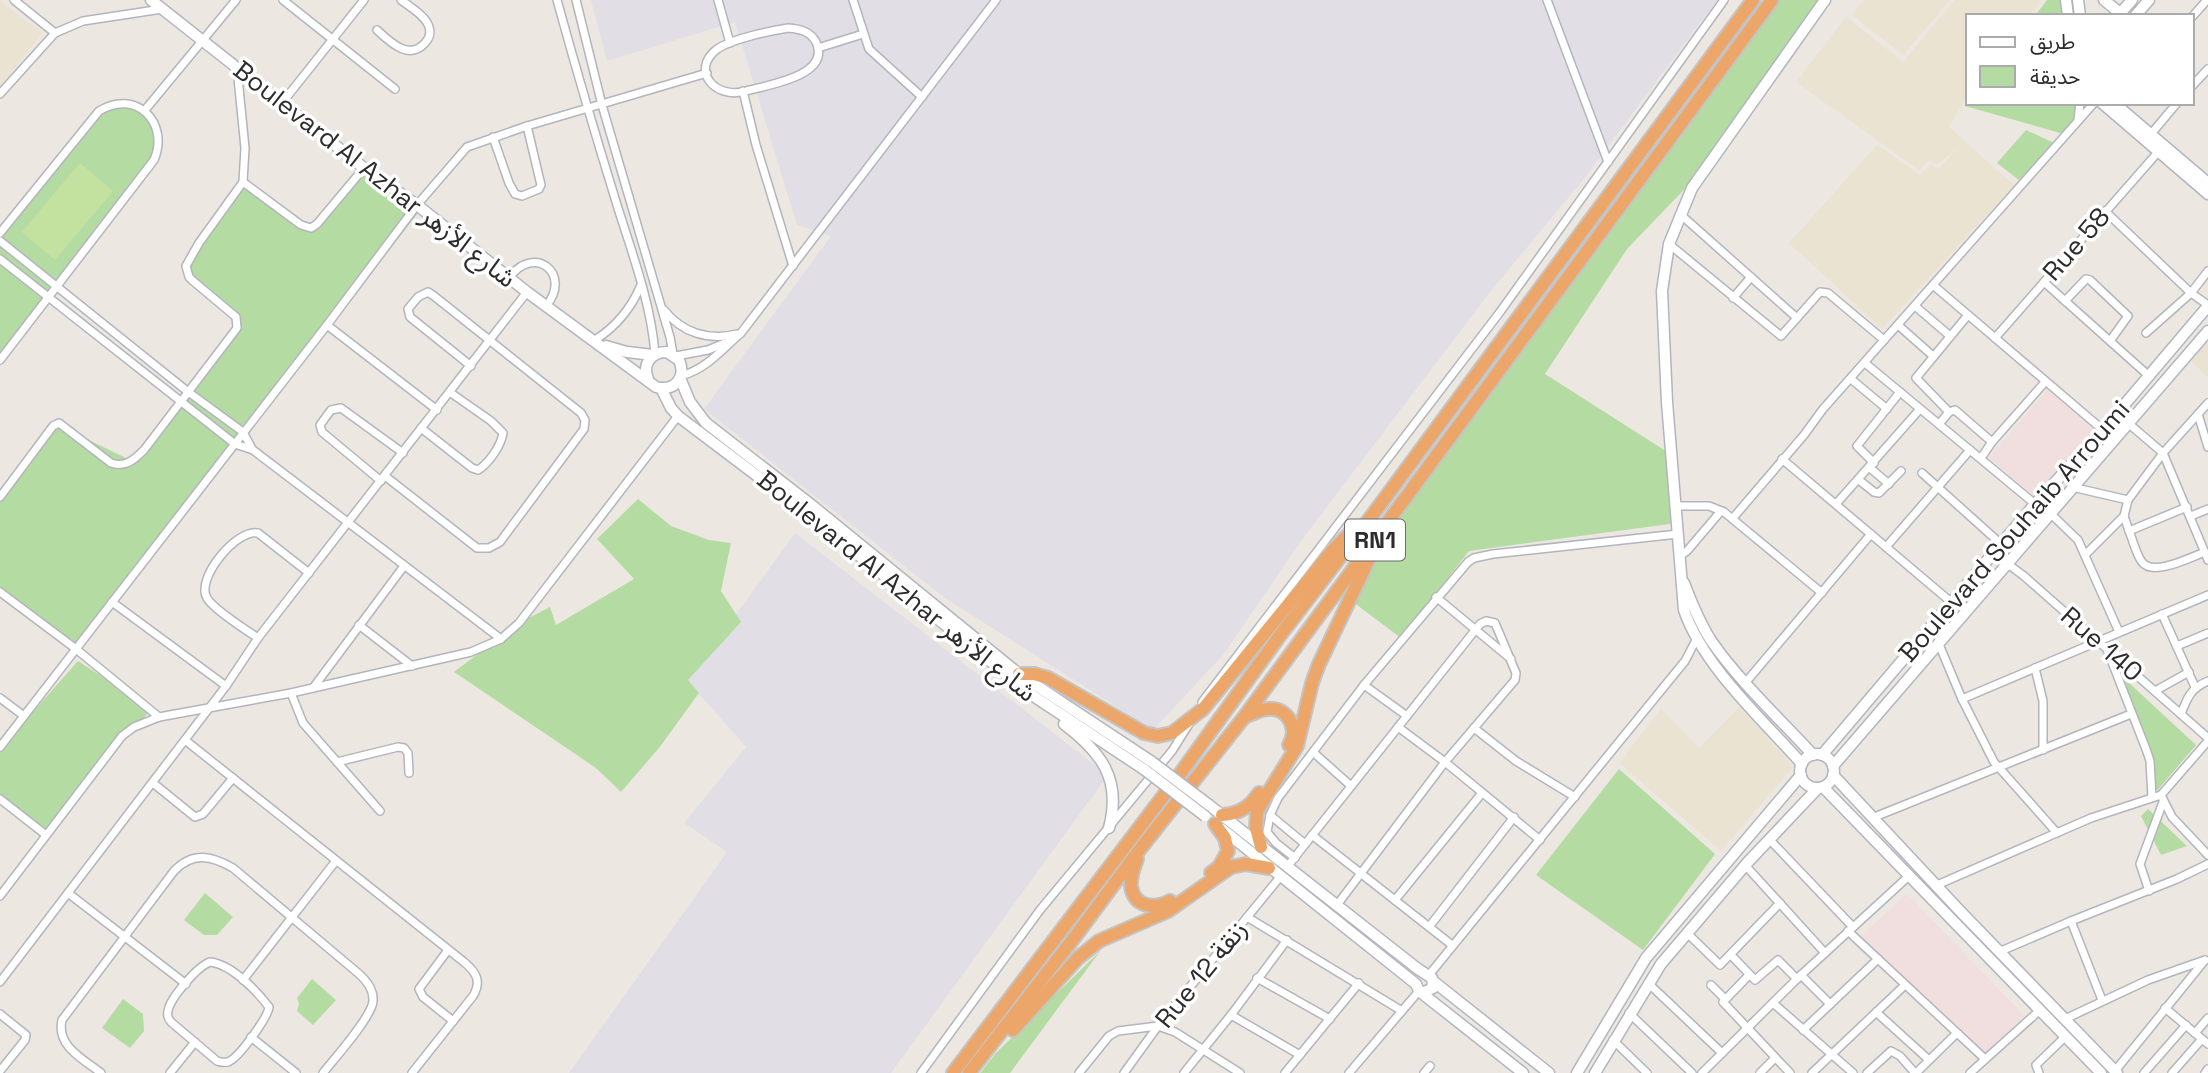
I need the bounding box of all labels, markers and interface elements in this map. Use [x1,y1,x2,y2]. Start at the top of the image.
legend [1966,14,2194,105]
text: طريق [2030,28,2075,55]
street label: Boulevard Al Azhar شارع الأزهر [225,53,523,297]
text: حديقة [2030,63,2080,90]
street label: Rue 58 [2035,200,2117,288]
street label: Boulevard Souhaib Arroumi [1891,393,2137,669]
street label: Boulevard Al Azhar شارع الأزهر [749,463,1044,711]
road number: RN1 [1345,520,1405,560]
street label: Rue 140 [2054,599,2150,689]
street label: Rue 12 زنقة [1147,913,1255,1035]

